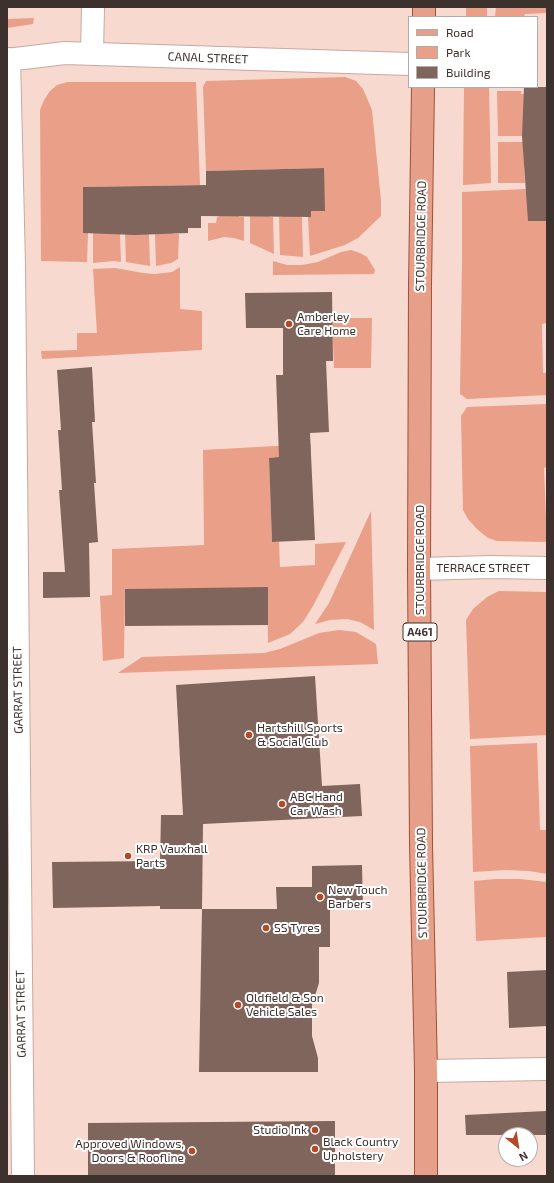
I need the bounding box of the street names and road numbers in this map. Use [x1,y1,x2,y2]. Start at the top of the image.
street label: CANAL STREET [167,49,249,67]
street label: STOURBRIDGE ROAD [413,181,429,291]
street label: STOURBRIDGE ROAD [413,505,427,615]
street label: TERRACE STREET [436,561,530,575]
road number: A461 [403,623,437,641]
street label: GARRAT STREET [10,646,26,734]
street label: STOURBRIDGE ROAD [414,828,430,938]
street label: GARRAT STREET [13,970,29,1058]

